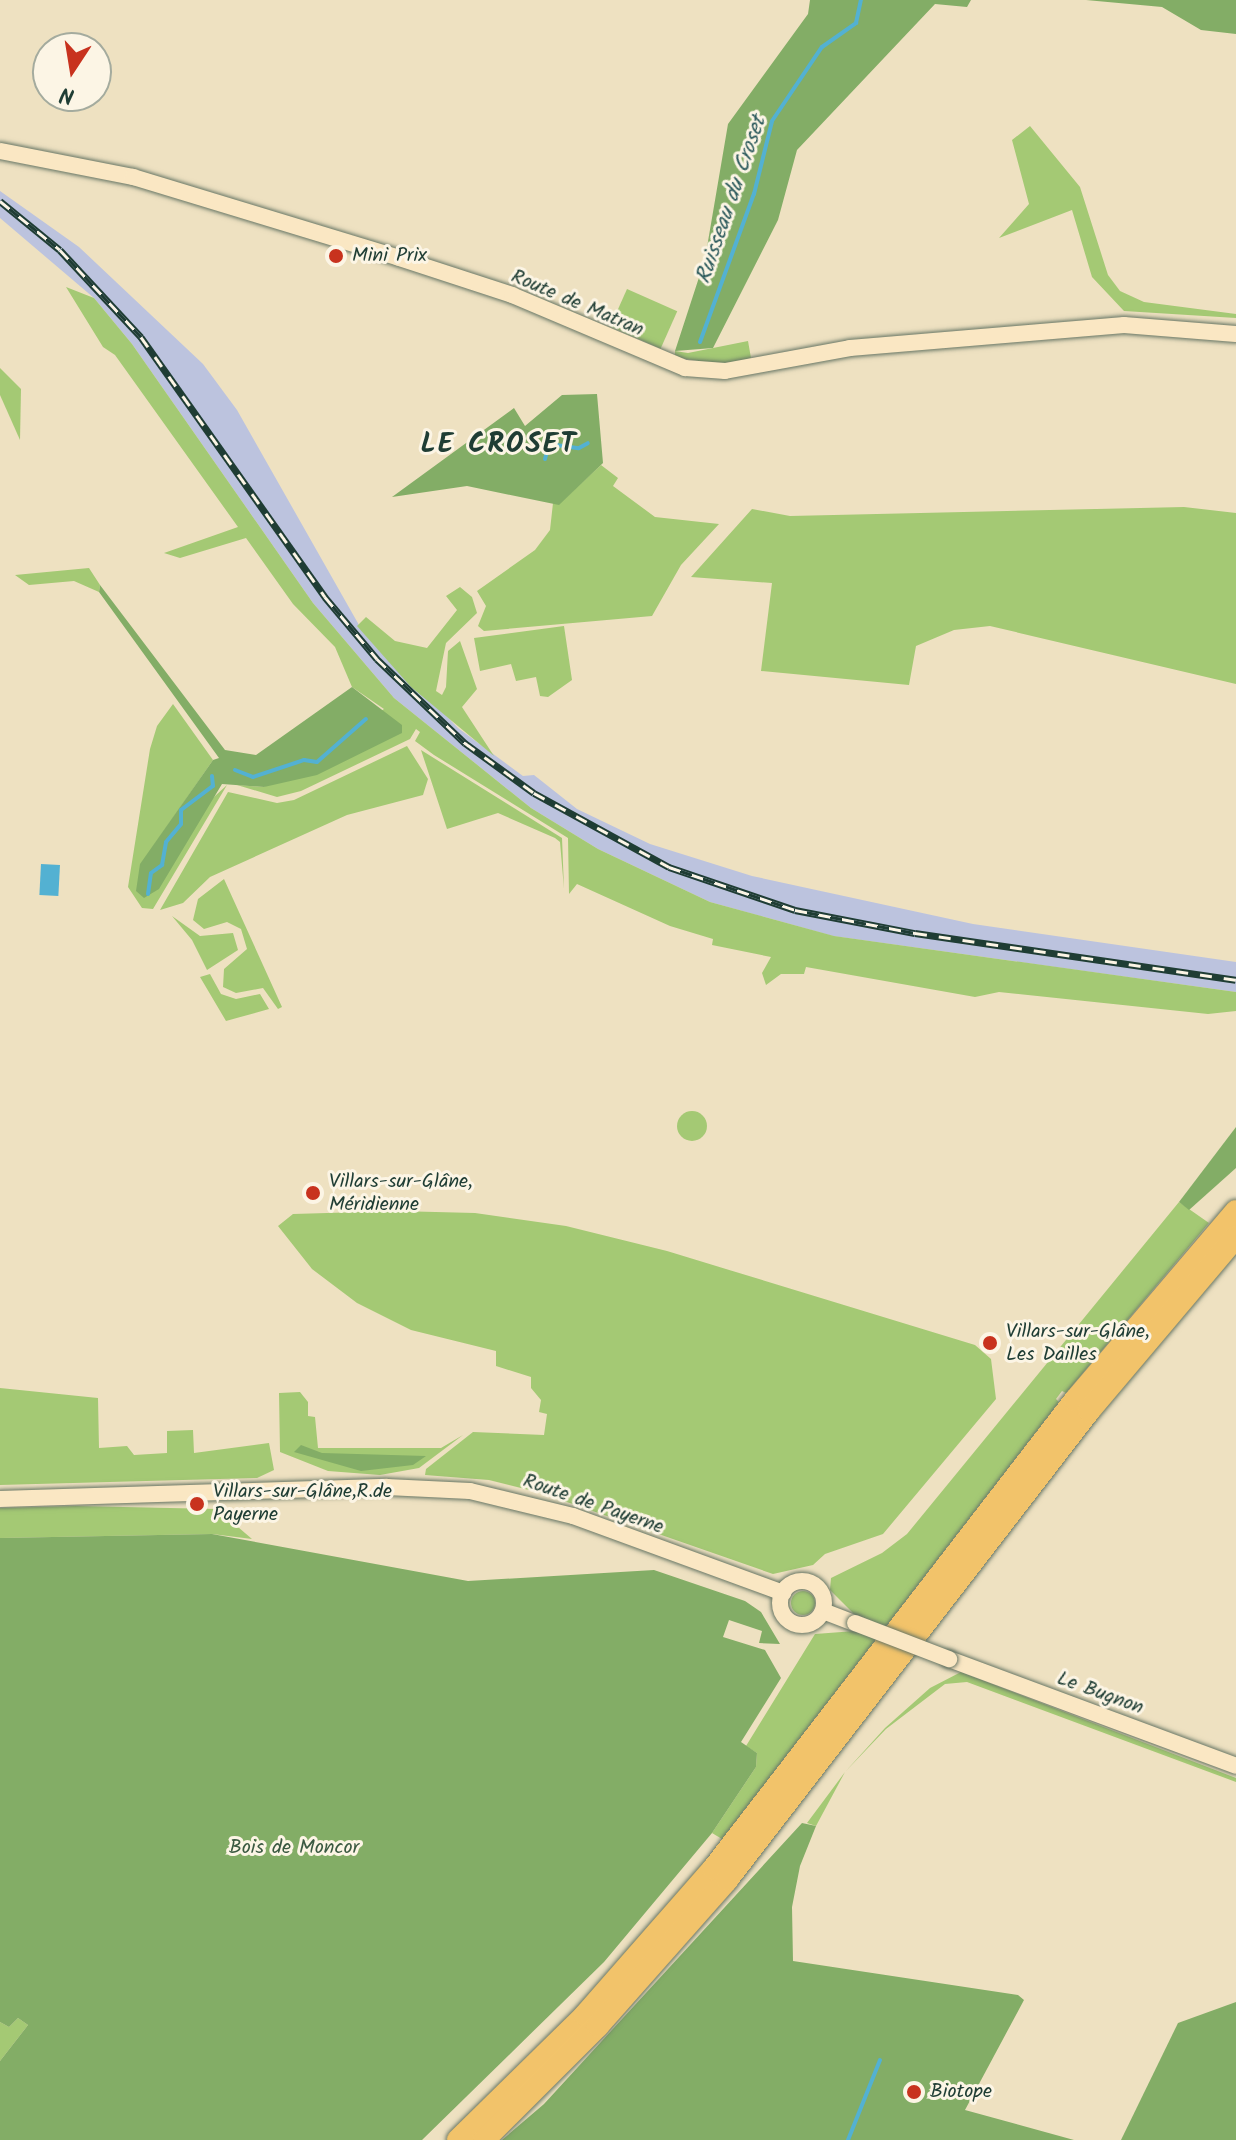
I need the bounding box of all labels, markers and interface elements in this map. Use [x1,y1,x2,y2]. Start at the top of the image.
north arrow [32,32,112,112]
text: N [57,75,78,113]
water label: Ruisseau du Croset [691,113,773,287]
place label: Mini Prix [352,244,427,268]
marker: Mini Prix [327,247,345,265]
street label: Route de Matran [507,265,647,343]
district label: LE CROSET [420,428,578,462]
place label: Villars-sur-Glâne, Méridienne [329,1170,473,1217]
marker: Villars-sur-Glâne, Méridienne [304,1184,322,1202]
place label: Villars-sur-Glâne, Les Dailles [1006,1320,1150,1367]
marker: Villars-sur-Glâne, Les Dailles [981,1334,999,1352]
street label: Route de Payerne [520,1470,666,1540]
place label: Villars-sur-Glâne,R.de Payerne [213,1480,392,1527]
marker: Villars-sur-Glâne,R.de Payerne [188,1495,206,1513]
street label: Le Bugnon [1054,1667,1146,1721]
park label: Bois de Moncor [229,1836,359,1860]
place label: Biotope [930,2080,992,2104]
marker: Biotope [905,2083,923,2101]

